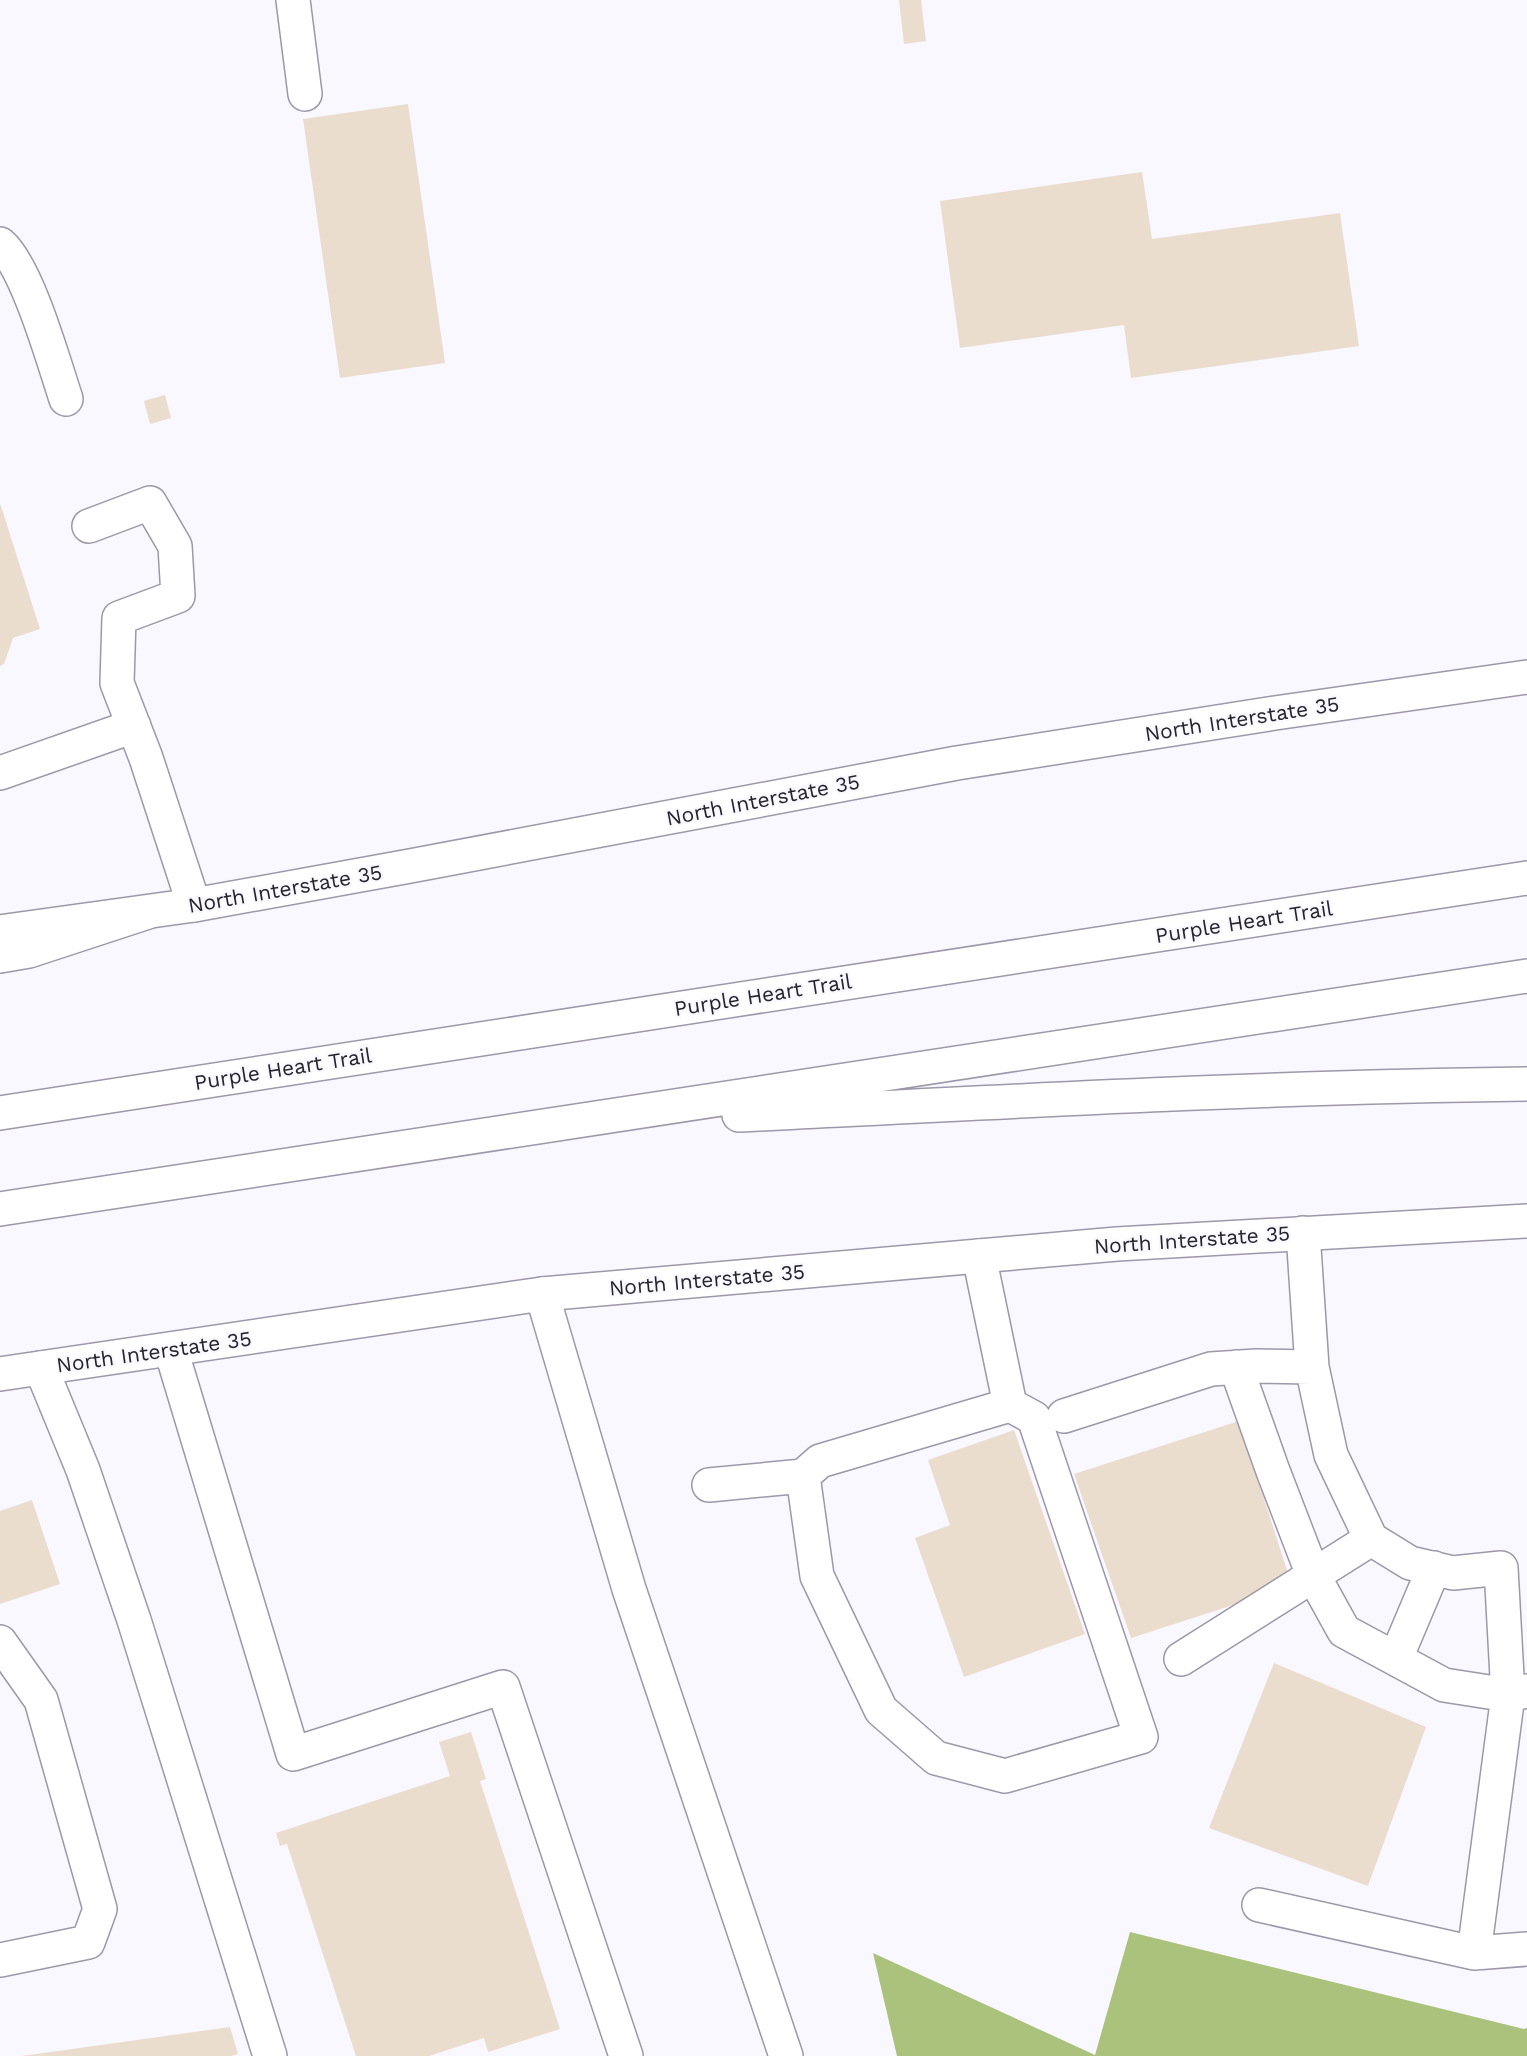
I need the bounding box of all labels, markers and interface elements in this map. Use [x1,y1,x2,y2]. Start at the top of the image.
street label: North Interstate 35 [1143,691,1341,746]
street label: North Interstate 35 [664,768,862,831]
street label: North Interstate 35 [186,859,384,918]
street label: Purple Heart Trail [1153,895,1335,948]
street label: Purple Heart Trail [672,968,854,1021]
street label: Purple Heart Trail [192,1042,374,1095]
street label: North Interstate 35 [1093,1220,1291,1259]
street label: North Interstate 35 [608,1258,806,1301]
street label: North Interstate 35 [55,1325,253,1378]

